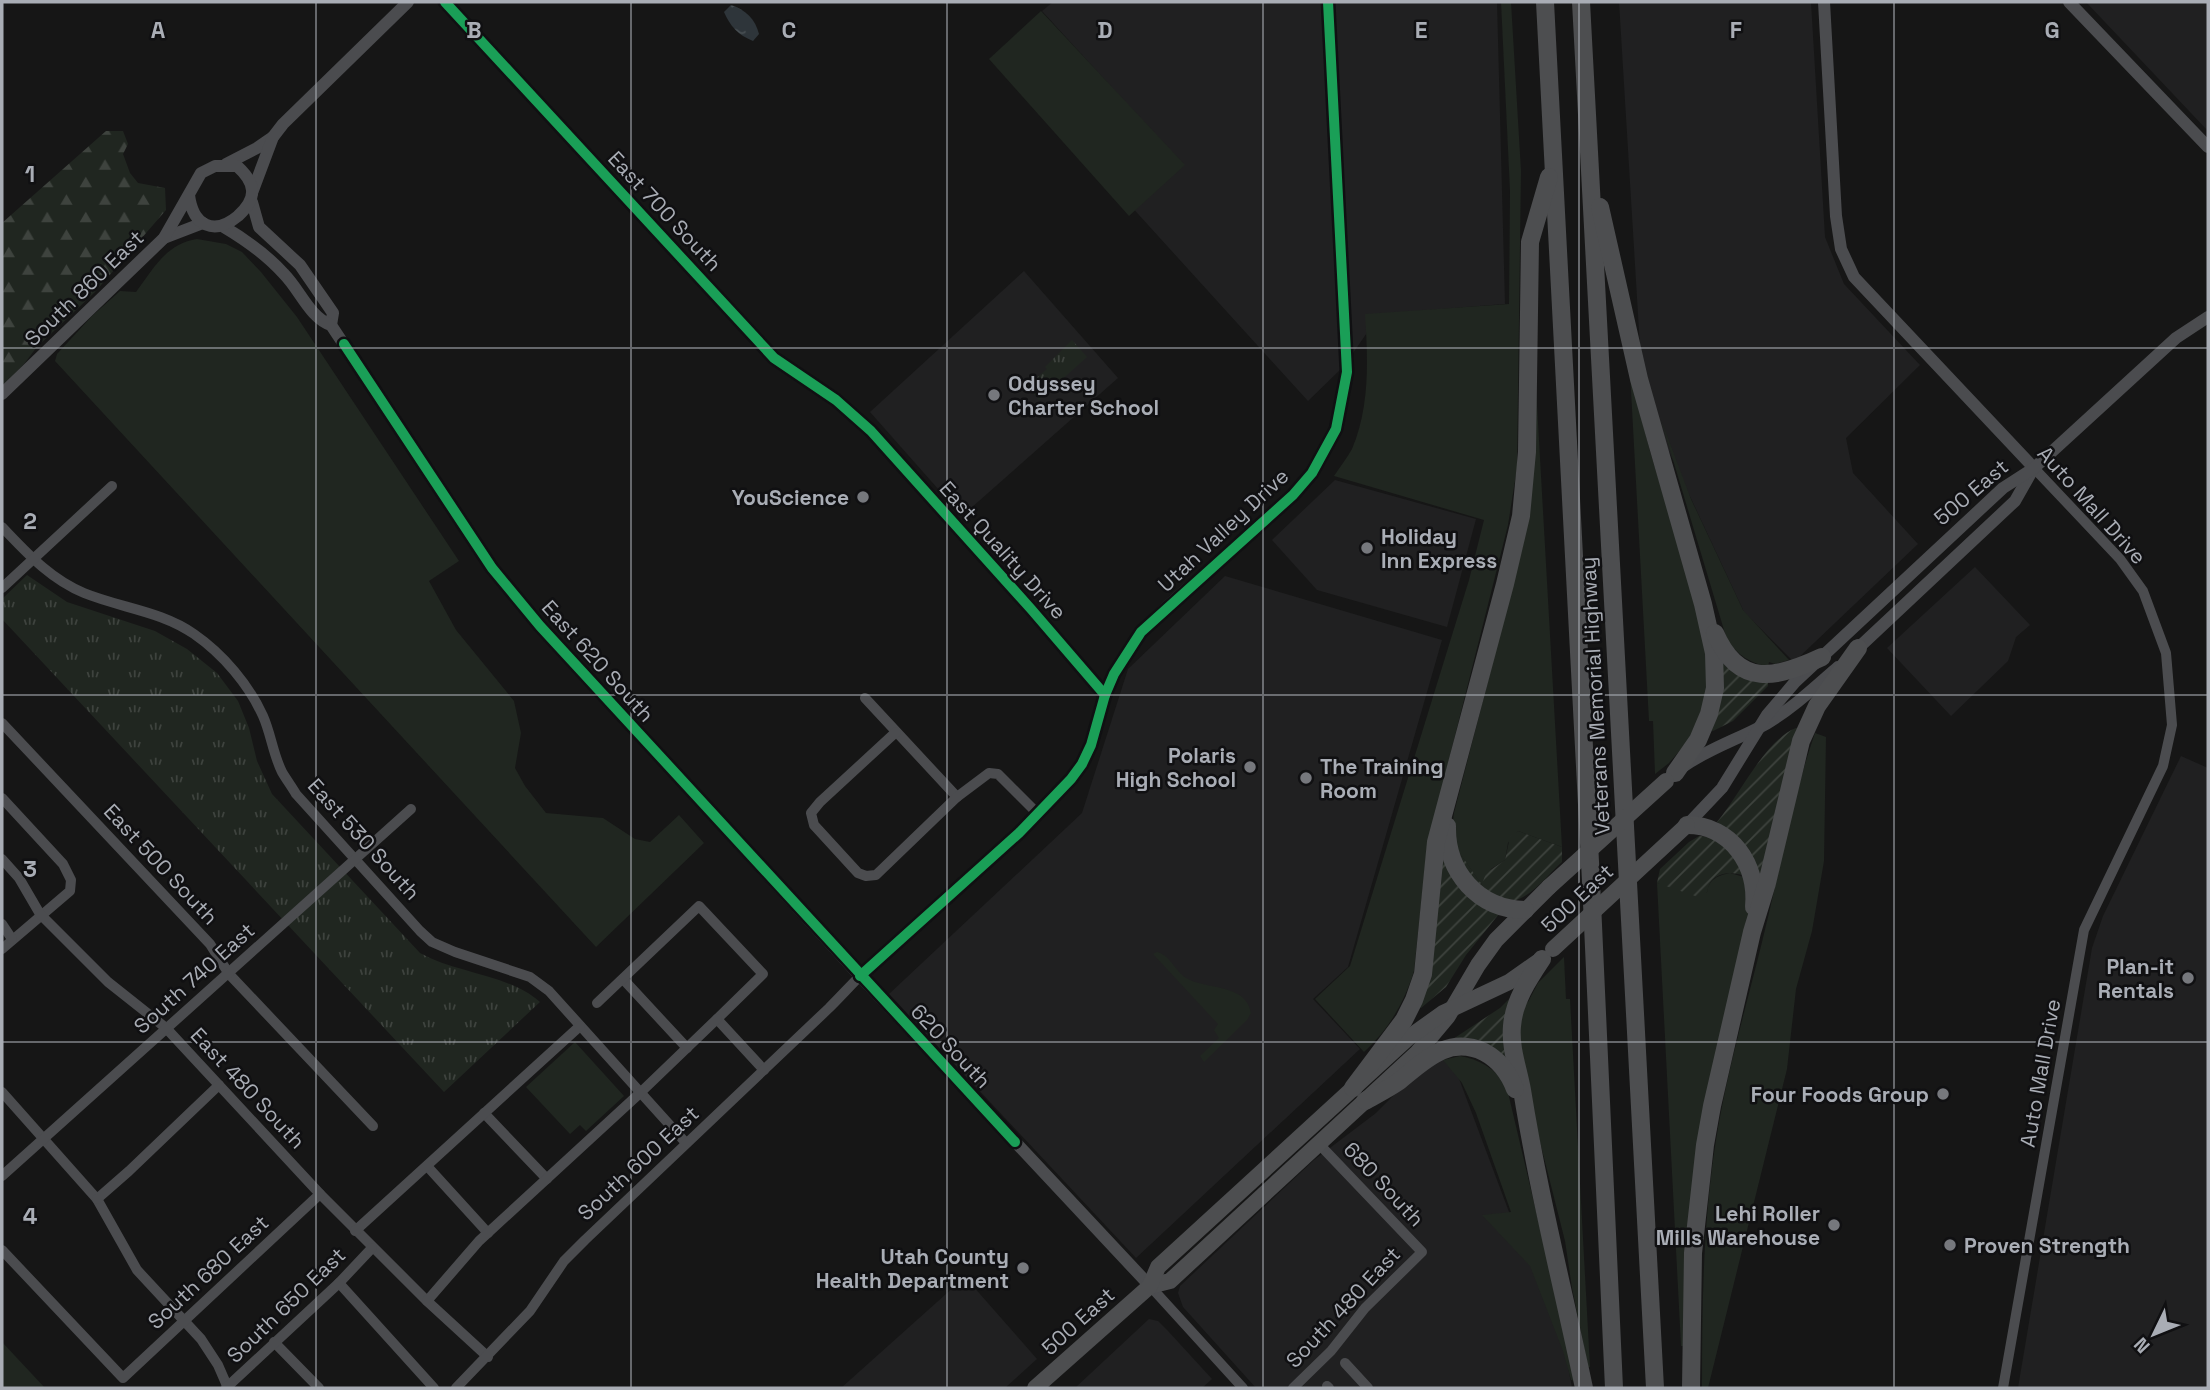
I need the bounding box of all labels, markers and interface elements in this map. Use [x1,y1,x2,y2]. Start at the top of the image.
text: A [151,15,166,45]
text: B [466,15,482,45]
text: C [782,15,796,45]
text: D [1097,15,1113,45]
text: E [1415,15,1427,45]
text: F [1730,15,1742,45]
text: G [2044,15,2060,45]
street label: East 700 South [602,145,728,277]
text: 1 [25,159,35,189]
street label: South 860 East [19,224,149,352]
place label: Odyssey Charter School [1008,370,1159,421]
marker: Odyssey Charter School [986,387,1002,403]
street label: Auto Mall Drive [2032,440,2152,570]
street label: 500 East [1928,453,2014,531]
street label: Utah Valley Drive [1152,462,1294,598]
street label: East Quality Drive [934,475,1072,625]
place label: YouScience [732,484,849,511]
marker: YouScience [855,489,871,505]
text: 2 [23,506,37,536]
place label: Holiday Inn Express [1381,523,1497,574]
marker: Holiday Inn Express [1359,540,1375,556]
street label: Veterans Memorial Highway [1574,556,1616,836]
street label: East 620 South [536,594,660,728]
place label: Polaris High School [1116,742,1236,793]
place label: The Training Room [1320,753,1444,804]
marker: Polaris High School [1242,759,1258,775]
marker: The Training Room [1298,770,1314,786]
street label: East 530 South [302,772,426,906]
street label: East 500 South [98,798,224,930]
text: 3 [23,854,37,884]
street label: 500 East [1535,858,1619,938]
street label: South 740 East [128,917,260,1039]
place label: Plan-it Rentals [2098,953,2174,1004]
marker: Plan-it Rentals [2180,970,2196,986]
street label: Auto Mall Drive [2014,997,2066,1149]
street label: 620 South [905,998,997,1094]
street label: East 480 South [185,1022,311,1154]
place label: Four Foods Group [1751,1081,1929,1108]
marker: Four Foods Group [1935,1086,1951,1102]
street label: South 600 East [572,1100,704,1226]
street label: 680 South [1338,1136,1430,1232]
place label: Lehi Roller Mills Warehouse [1656,1200,1820,1251]
text: 4 [23,1201,38,1231]
street label: South 680 East [142,1209,274,1335]
marker: Lehi Roller Mills Warehouse [1826,1217,1842,1233]
place label: Proven Strength [1964,1232,2130,1259]
marker: Proven Strength [1942,1237,1958,1253]
street label: South 650 East [221,1241,351,1369]
street label: South 480 East [1280,1241,1406,1373]
place label: Utah County Health Department [816,1243,1009,1294]
marker: Utah County Health Department [1015,1260,1031,1276]
street label: 500 East [1036,1281,1120,1361]
north arrow [2119,1299,2189,1369]
text: N [2128,1332,2155,1358]

